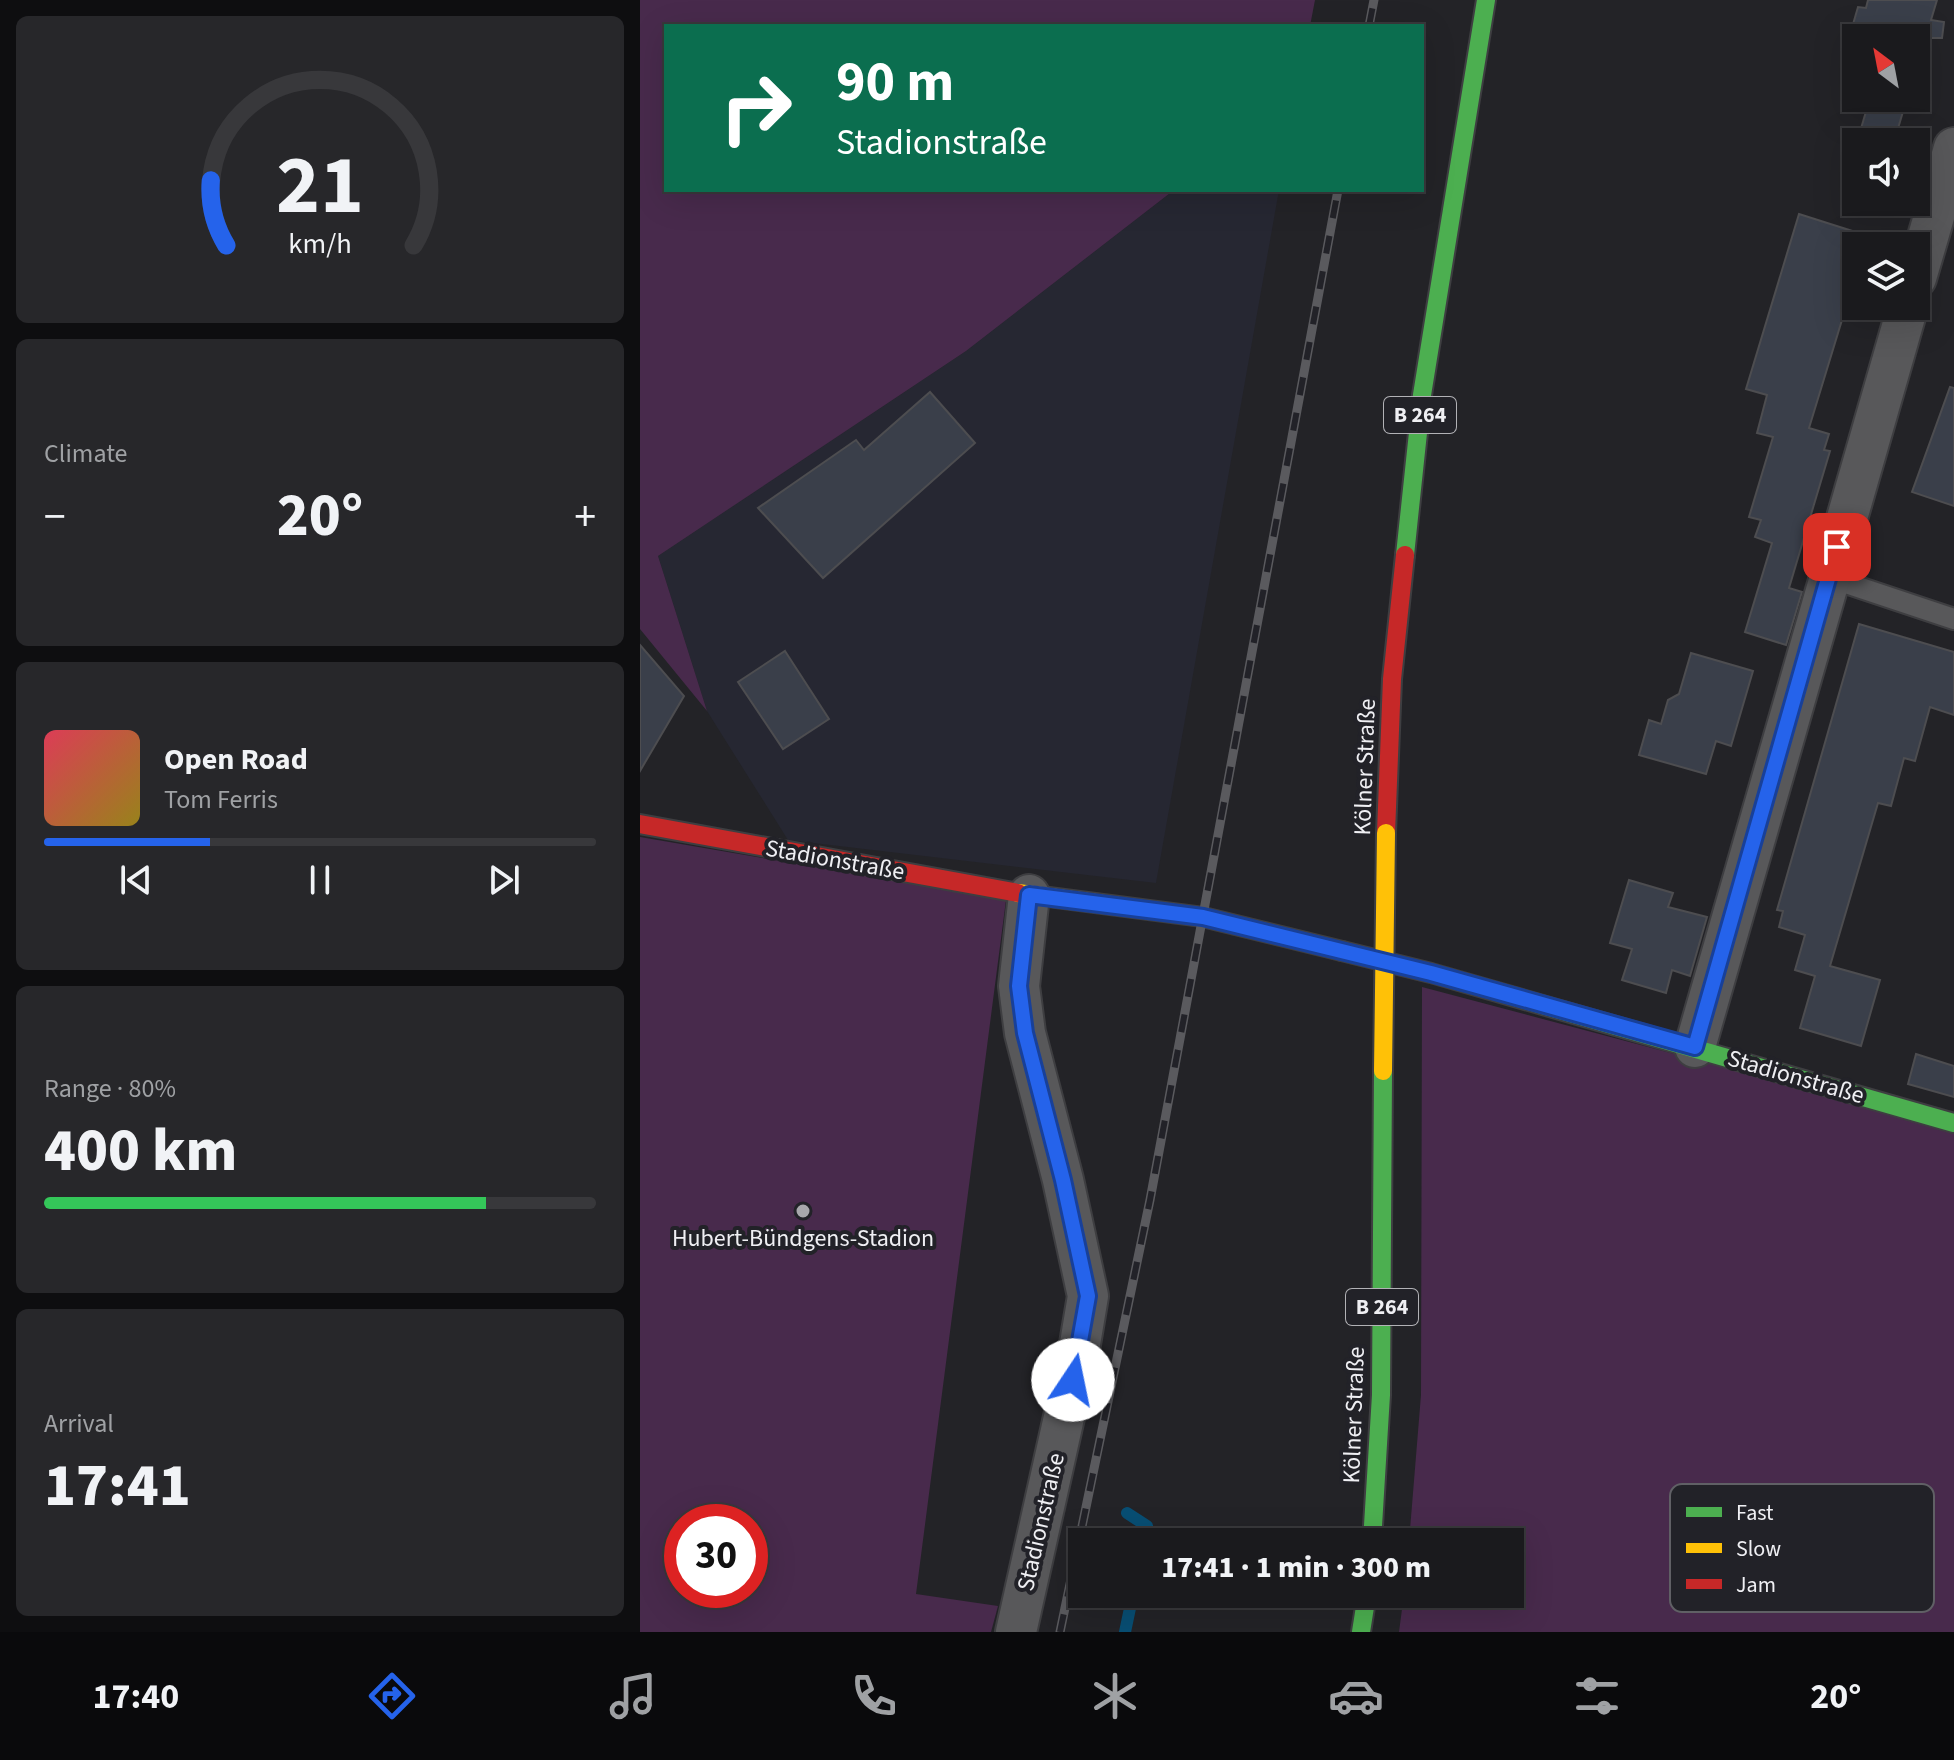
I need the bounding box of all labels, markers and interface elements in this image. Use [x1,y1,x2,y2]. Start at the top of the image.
north arrow [1842,24,1930,112]
map controls [1842,24,1930,320]
text: 90 m [836,43,954,122]
icon: right [704,56,808,160]
text: Stadionstraße [836,117,1047,168]
text: 21 [276,126,364,244]
button: sound [1842,128,1930,216]
text: km/h [288,224,352,264]
button: layers [1842,232,1930,320]
road number: B 264 [1384,397,1456,433]
text: Climate [44,435,128,472]
text: 20° [277,474,363,559]
text: − [44,486,66,549]
text: + [574,486,596,549]
pin [1803,513,1871,581]
icon: arrive [1815,525,1859,569]
street label: Kölner Straße [1345,698,1385,836]
text: Open Road [164,738,308,781]
text: Tom Ferris [164,781,278,818]
street label: Stadionstraße [763,831,907,889]
icon: previous [114,858,158,902]
icon: pause [298,858,342,902]
icon: next [482,858,526,902]
street label: Stadionstraße [1724,1041,1868,1113]
text: Range · 80% [44,1070,176,1107]
text: 400 km [44,1109,237,1194]
marker: Hubert-Bündgens-Stadion [794,1202,812,1220]
place label: Hubert-Bündgens-Stadion [672,1221,934,1256]
road number: B 264 [1346,1289,1418,1325]
position arrow [1031,1338,1115,1422]
street label: Kölner Straße [1334,1346,1374,1484]
text: Arrival [44,1405,114,1442]
text: 17:41 [44,1444,191,1529]
street label: Stadionstraße [1008,1450,1074,1594]
legend [1670,1484,1934,1612]
text: Fast [1736,1497,1774,1529]
speed limit sign: 30 [664,1504,768,1608]
text: Slow [1736,1533,1781,1565]
text: 17:41 · 1 min · 300 m [1161,1546,1431,1589]
text: Jam [1736,1569,1776,1601]
icon: directions [364,1668,420,1724]
icon: music [605,1668,661,1724]
icon: phone [846,1668,902,1724]
icon: climate [1087,1668,1143,1724]
icon: car [1328,1668,1384,1724]
icon: filters [1569,1668,1625,1724]
text: 17:40 [93,1671,179,1722]
text: 20° [1810,1671,1862,1722]

